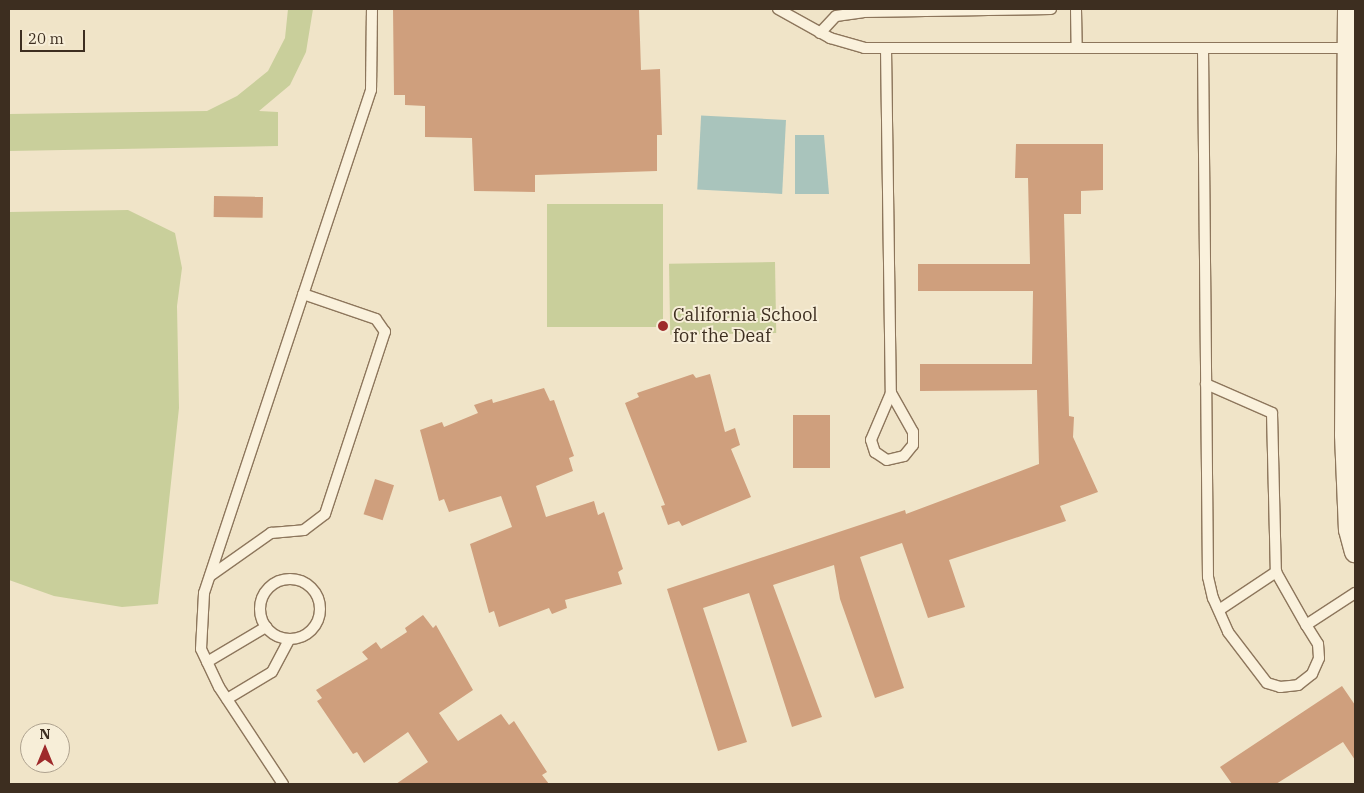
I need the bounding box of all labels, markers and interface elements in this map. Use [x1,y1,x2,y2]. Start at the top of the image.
scale bar [22,20,88,52]
text: 20 m [28,29,64,48]
place label: California School for the Deaf [673,305,818,348]
marker: California School for the Deaf [657,320,669,332]
north arrow [20,723,70,773]
text: N [39,725,51,743]

